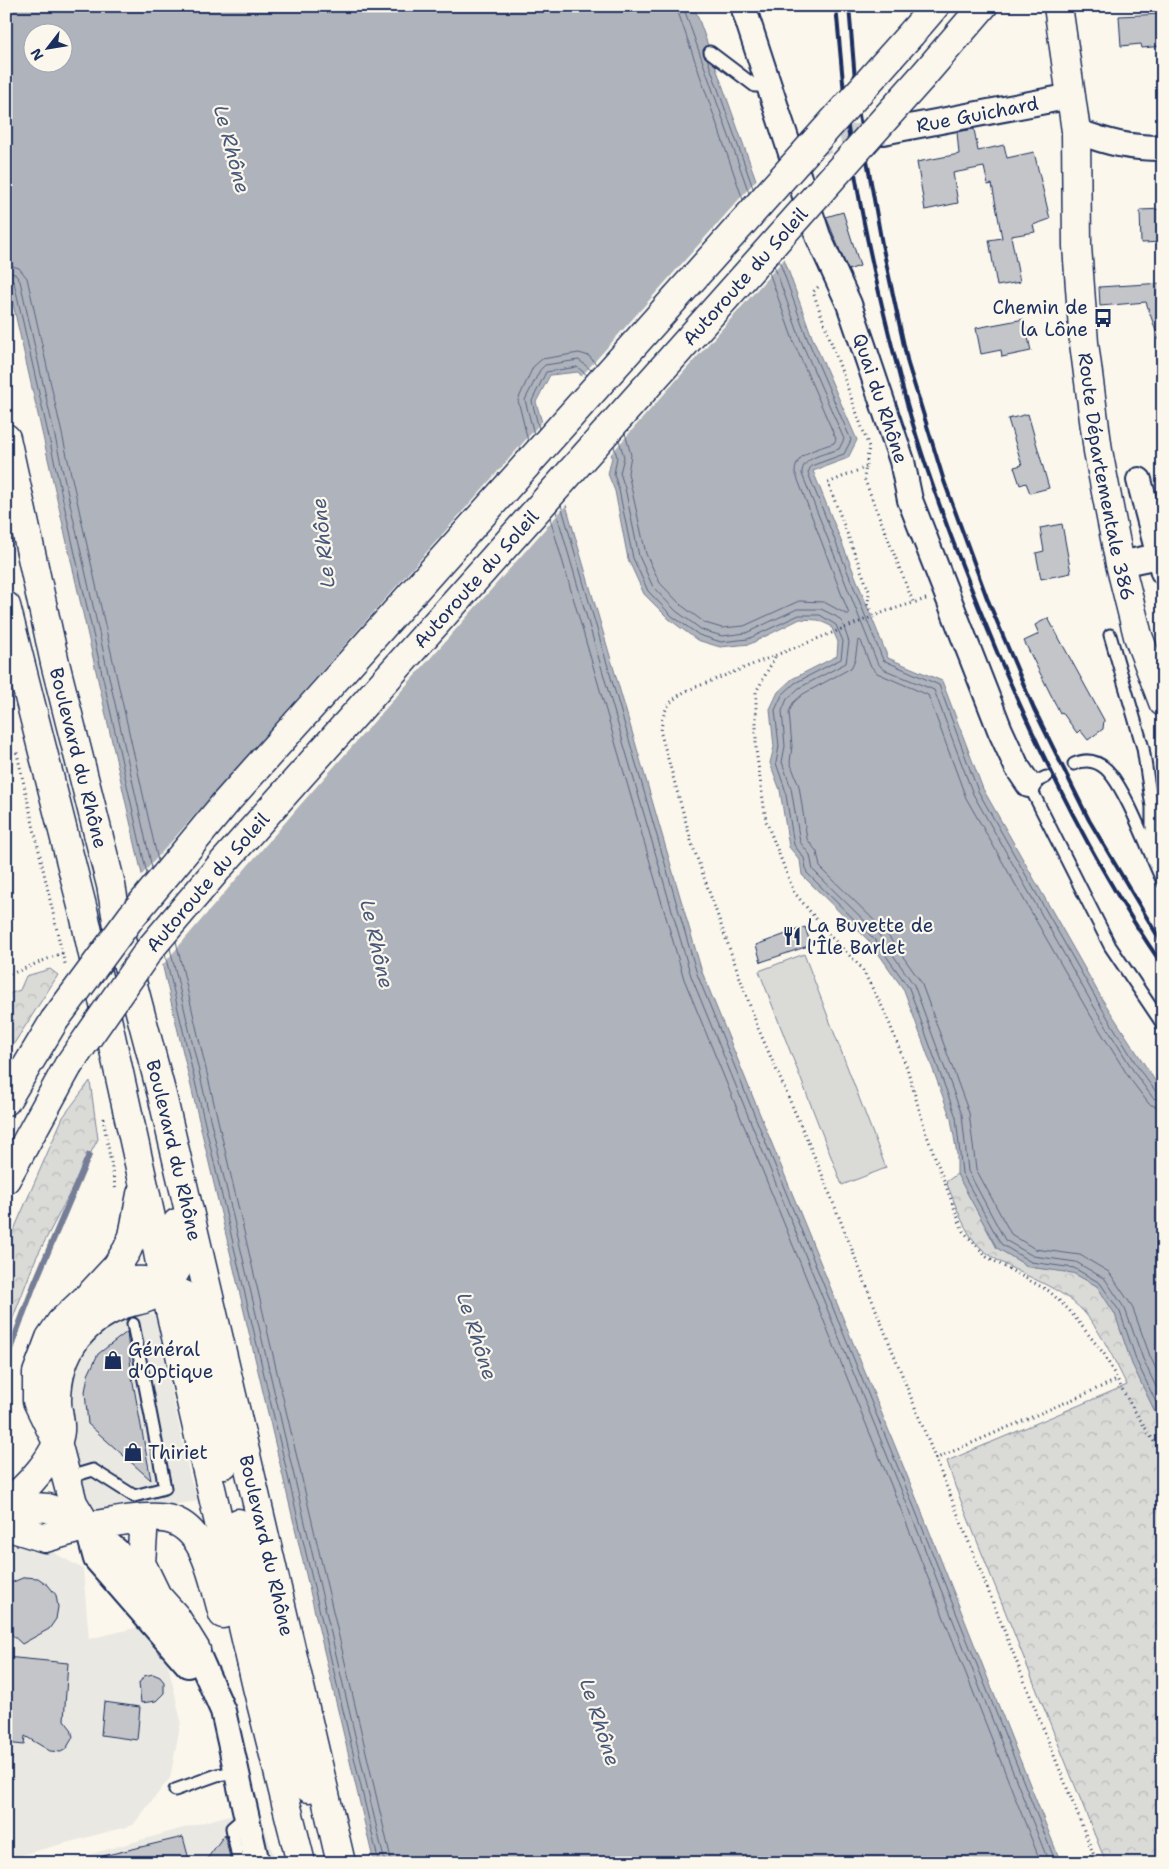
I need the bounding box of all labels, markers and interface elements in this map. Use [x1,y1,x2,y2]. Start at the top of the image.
north arrow [22,22,72,72]
text: N [26,45,47,64]
street label: Rue Guichard [914,91,1041,138]
water label: Le Rhône [208,102,256,196]
street label: Autoroute du Soleil [677,202,814,351]
place label: Chemin de la Lône [992,295,1088,342]
bus stop icon: Chemin de la Lône [1092,307,1114,329]
street label: Quai du Rhône [847,330,914,467]
street label: Route Départementale 386 [1072,351,1141,603]
water label: Le Rhône [305,497,341,589]
street label: Autoroute du Soleil [408,504,544,654]
street label: Boulevard du Rhône [44,665,113,851]
street label: Autoroute du Soleil [140,807,275,958]
water label: Le Rhône [354,897,400,991]
place label: La Buvette de l'Île Barlet [807,913,934,960]
restaurant icon: La Buvette de l'Île Barlet [781,925,803,947]
street label: Boulevard du Rhône [140,1057,208,1243]
water label: Le Rhône [451,1289,503,1383]
place label: Général d'Optique [128,1337,213,1384]
shop icon: Général d'Optique [102,1349,124,1371]
place label: Thiriet [148,1440,208,1465]
shop icon: Thiriet [122,1441,144,1463]
street label: Boulevard du Rhône [233,1452,300,1639]
water label: Le Rhône [574,1675,626,1769]

